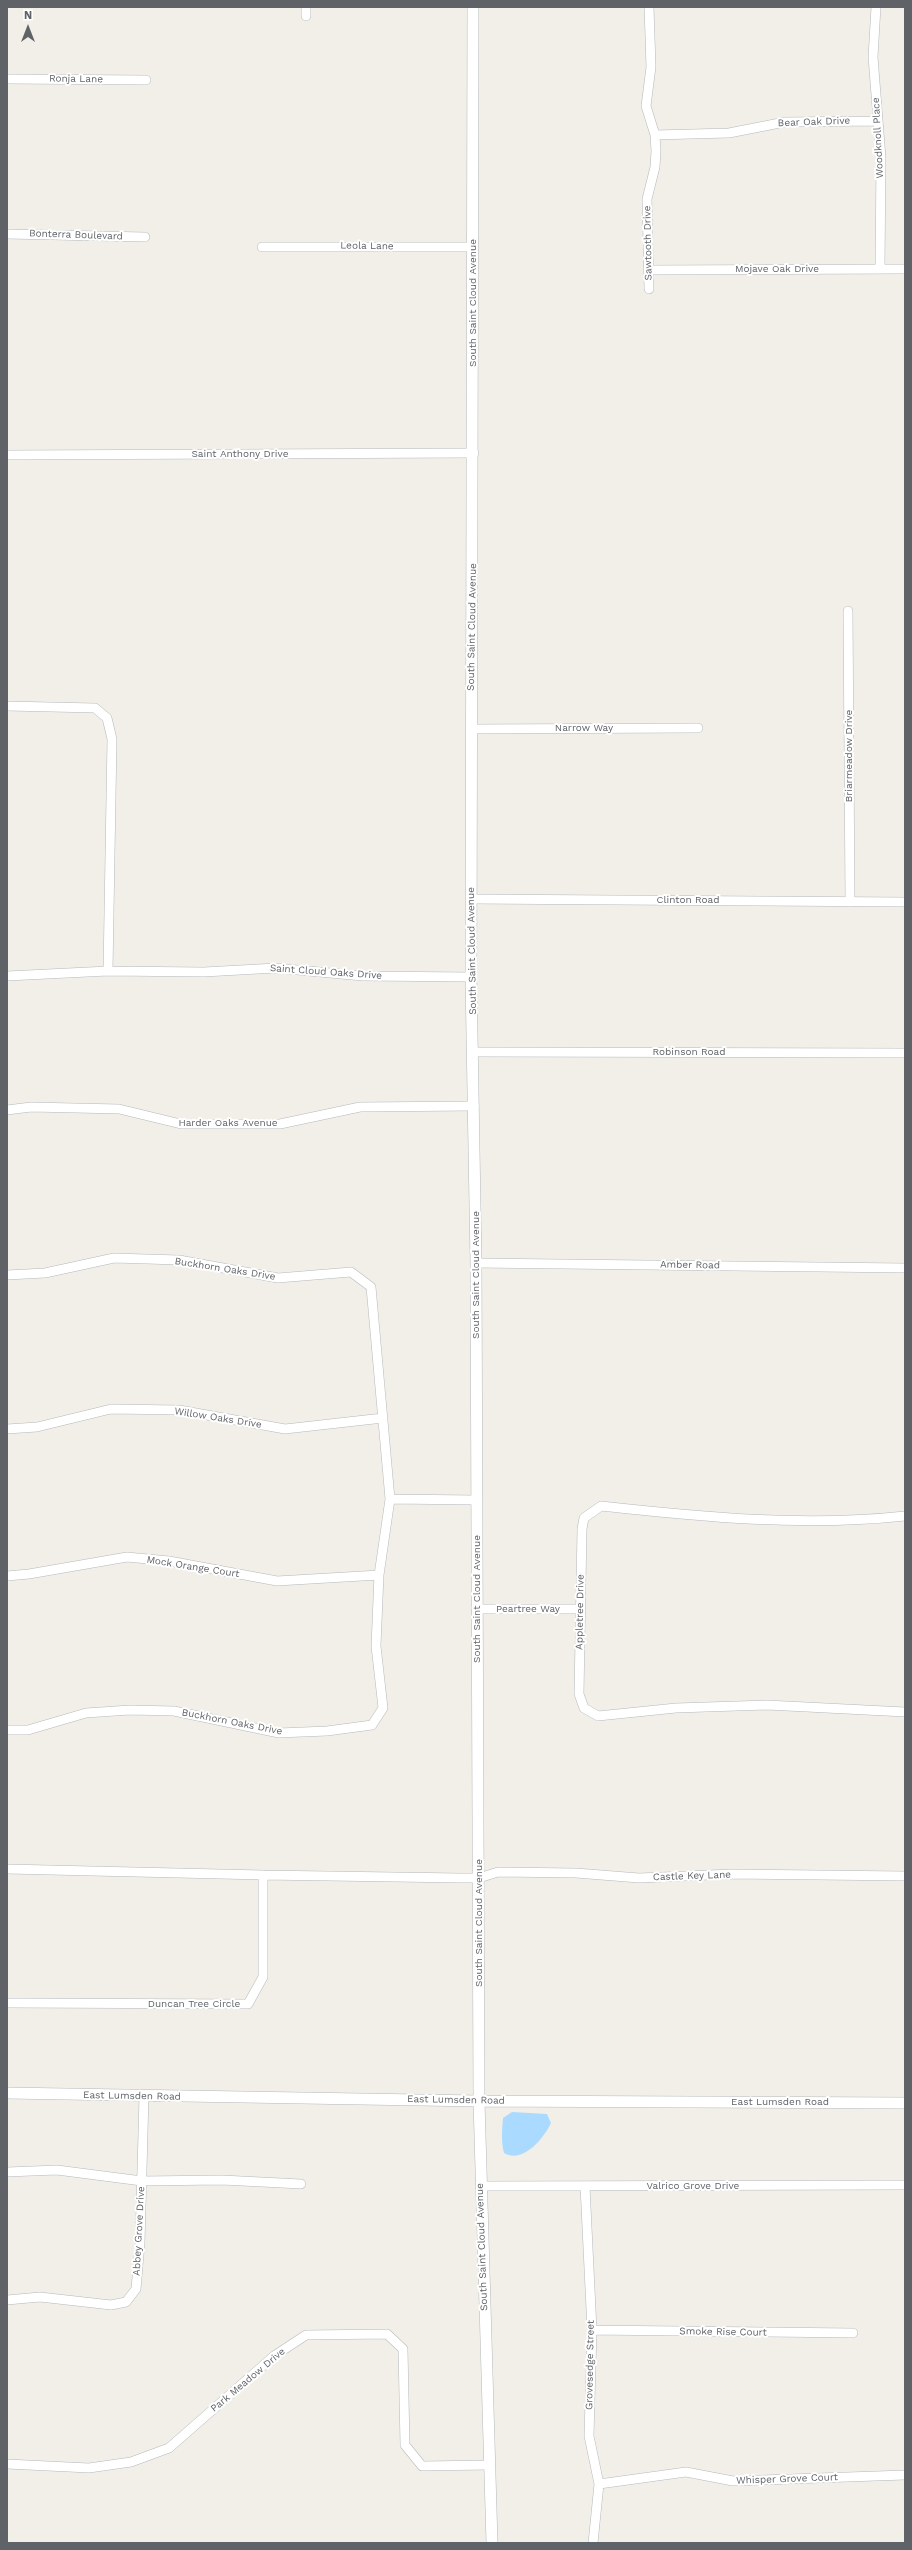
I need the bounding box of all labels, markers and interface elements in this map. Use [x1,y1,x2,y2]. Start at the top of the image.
north arrow [8,8,48,48]
text: N [24,9,32,22]
street label: Ronja Lane [49,73,103,85]
street label: Woodknoll Place [870,97,886,179]
street label: Bear Oak Drive [778,115,850,129]
street label: Sawtooth Drive [641,205,655,281]
street label: Bonterra Boulevard [29,227,123,243]
street label: South Saint Cloud Avenue [467,239,479,367]
street label: Leola Lane [340,240,394,252]
street label: Mojave Oak Drive [735,263,819,275]
street label: Saint Anthony Drive [192,448,288,460]
street label: South Saint Cloud Avenue [465,563,479,691]
street label: Briarmeadow Drive [843,710,855,802]
street label: Narrow Way [555,722,613,734]
street label: South Saint Cloud Avenue [465,887,479,1015]
street label: Clinton Road [657,894,719,906]
street label: Saint Cloud Oaks Drive [270,962,382,982]
street label: Robinson Road [653,1046,725,1058]
street label: Harder Oaks Avenue [178,1117,278,1129]
street label: South Saint Cloud Avenue [470,1211,482,1339]
street label: Buckhorn Oaks Drive [174,1255,276,1283]
street label: Amber Road [660,1258,720,1272]
street label: Willow Oaks Drive [173,1405,263,1431]
street label: South Saint Cloud Avenue [471,1535,483,1663]
street label: Mock Orange Court [146,1554,240,1580]
street label: Appletree Drive [573,1574,587,1650]
street label: Peartree Way [496,1603,560,1615]
street label: Buckhorn Oaks Drive [181,1706,283,1738]
street label: South Saint Cloud Avenue [473,1859,485,1987]
street label: Castle Key Lane [653,1869,731,1883]
street label: Duncan Tree Circle [148,1998,240,2010]
street label: East Lumsden Road [83,2089,181,2103]
street label: East Lumsden Road [407,2093,505,2107]
street label: East Lumsden Road [731,2096,829,2108]
street label: Valrico Grove Drive [647,2180,739,2192]
street label: South Saint Cloud Avenue [474,2183,490,2311]
street label: Abbey Grove Drive [131,2186,147,2276]
street label: Grovesedge Street [583,2320,597,2410]
street label: Smoke Rise Court [679,2325,767,2339]
street label: Park Meadow Drive [208,2345,288,2415]
street label: Whisper Grove Court [736,2471,838,2487]

